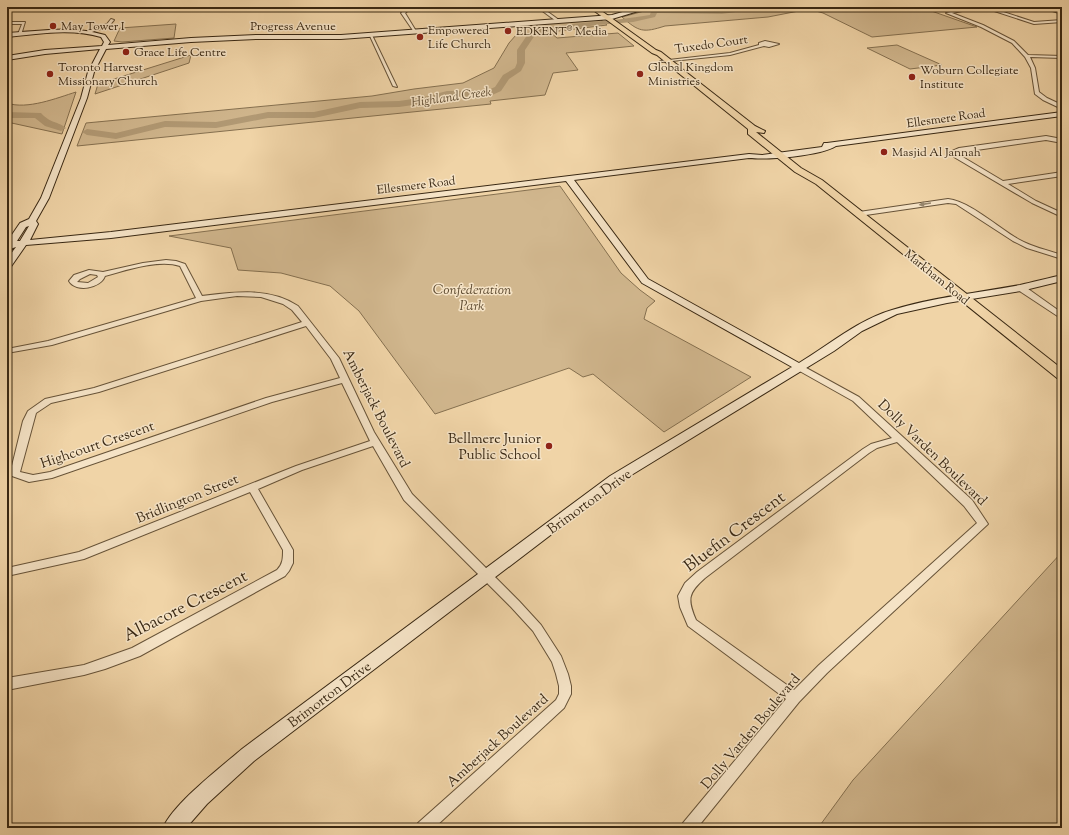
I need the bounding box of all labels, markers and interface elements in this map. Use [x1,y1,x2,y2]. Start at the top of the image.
place label: May Tower I [61,18,125,36]
street label: Progress Avenue [250,18,336,36]
marker: May Tower I [48,21,58,31]
place label: Empowered Life Church [428,22,491,54]
place label: EDKENT® Media [516,23,608,41]
marker: EDKENT® Media [503,26,513,36]
street label: Tuxedo Court [673,31,749,59]
marker: Empowered Life Church [415,32,425,42]
place label: Grace Life Centre [134,44,226,62]
marker: Grace Life Centre [121,47,131,57]
place label: Toronto Harvest Missionary Church [58,59,158,91]
place label: Global Kingdom Ministries [648,59,734,91]
place label: Woburn Collegiate Institute [920,62,1019,94]
marker: Toronto Harvest Missionary Church [45,69,55,79]
marker: Global Kingdom Ministries [635,69,645,79]
marker: Woburn Collegiate Institute [907,72,917,82]
water label: Highland Creek [410,83,493,113]
street label: Ellesmere Road [906,105,987,133]
place label: Masjid Al Jannah [892,144,981,162]
marker: Masjid Al Jannah [879,147,889,157]
street label: Ellesmere Road [376,172,457,200]
one-way arrow [919,201,931,207]
street label: Markham Road [900,246,973,310]
park label: Confederation Park [433,281,512,317]
street label: Amberjack Boulevard [337,346,414,472]
street label: Dolly Varden Boulevard [872,396,991,511]
street label: Highcourt Crescent [38,417,157,475]
place label: Bellmere Junior Public School [448,430,542,466]
marker: Bellmere Junior Public School [544,441,554,451]
street label: Brimorton Drive [544,465,636,540]
street label: Bridlington Street [134,470,242,529]
street label: Bluefin Crescent [679,486,791,579]
street label: Albacore Crescent [120,565,252,648]
street label: Brimorton Drive [284,658,376,734]
street label: Dolly Varden Boulevard [697,670,806,794]
street label: Amberjack Boulevard [443,690,554,793]

